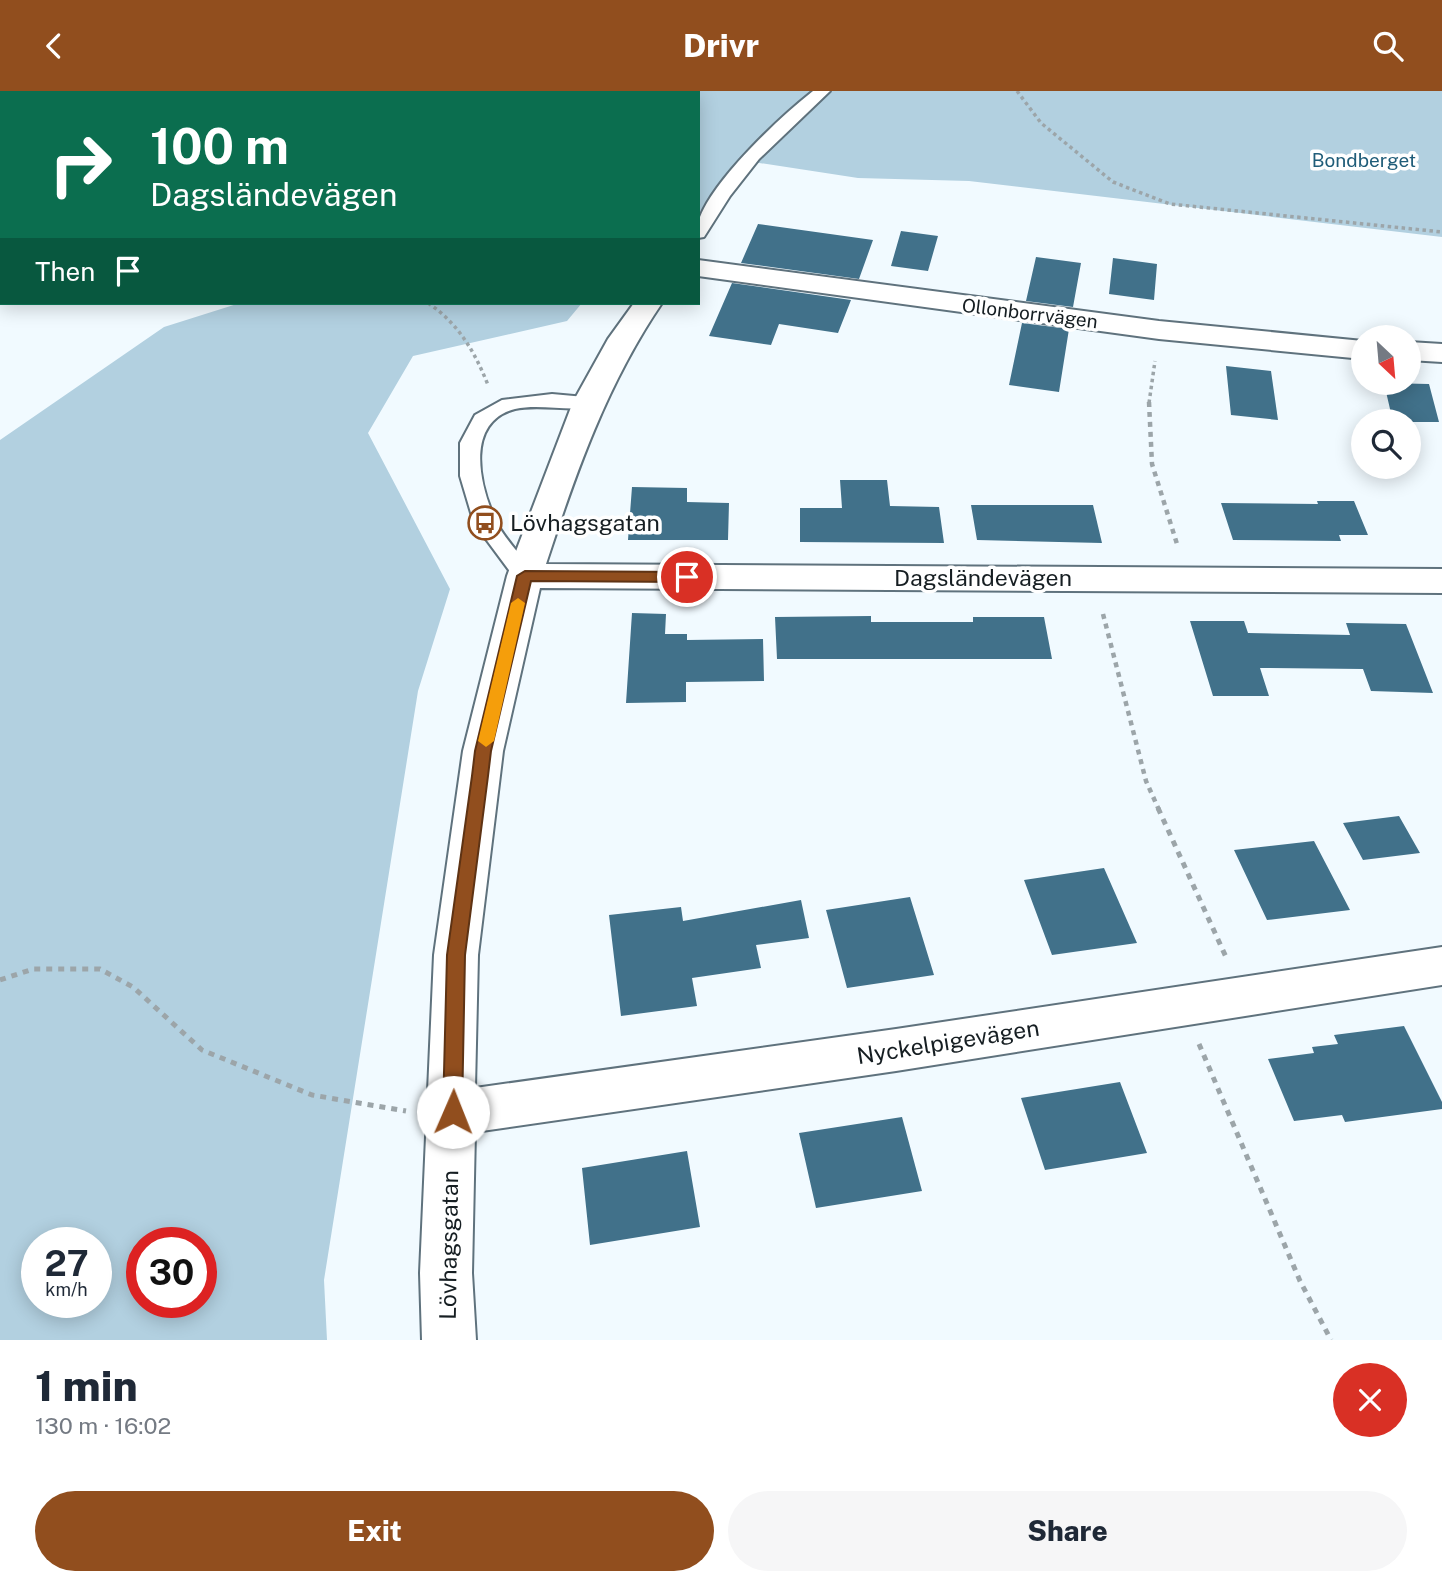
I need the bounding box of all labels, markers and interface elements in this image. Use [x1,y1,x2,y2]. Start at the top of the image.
icon: back [35,27,73,65]
text: Drivr [683,27,759,64]
icon: search [1369,27,1407,65]
text: 100 m [150,117,289,175]
icon: right [35,119,126,210]
park label: Bondberget [1312,149,1416,171]
text: Dagsländevägen [150,176,397,213]
icon: arrive [109,252,147,290]
text: Then [35,256,95,287]
street label: Ollonborrvägen [961,294,1099,332]
north arrow [1351,325,1421,395]
map controls [1351,325,1421,479]
button: search [1351,409,1421,479]
bus stop icon: Lövhagsgatan [466,504,504,542]
place label: Lövhagsgatan [510,509,660,536]
pin [657,547,717,607]
icon: arrive [668,558,706,596]
street label: Dagsländevägen [894,564,1072,591]
street label: Nyckelpigevägen [855,1014,1041,1069]
position arrow [416,1075,490,1149]
street label: Lövhagsgatan [434,1170,463,1320]
speed limit sign: 30 [126,1227,217,1318]
text: 27 [44,1243,89,1284]
text: km/h [45,1279,88,1300]
text: 1 min [35,1361,138,1410]
button: close [1333,1363,1407,1437]
text: 130 m · 16:02 [35,1412,171,1439]
button: Exit [35,1491,714,1571]
button: Share [728,1491,1407,1571]

